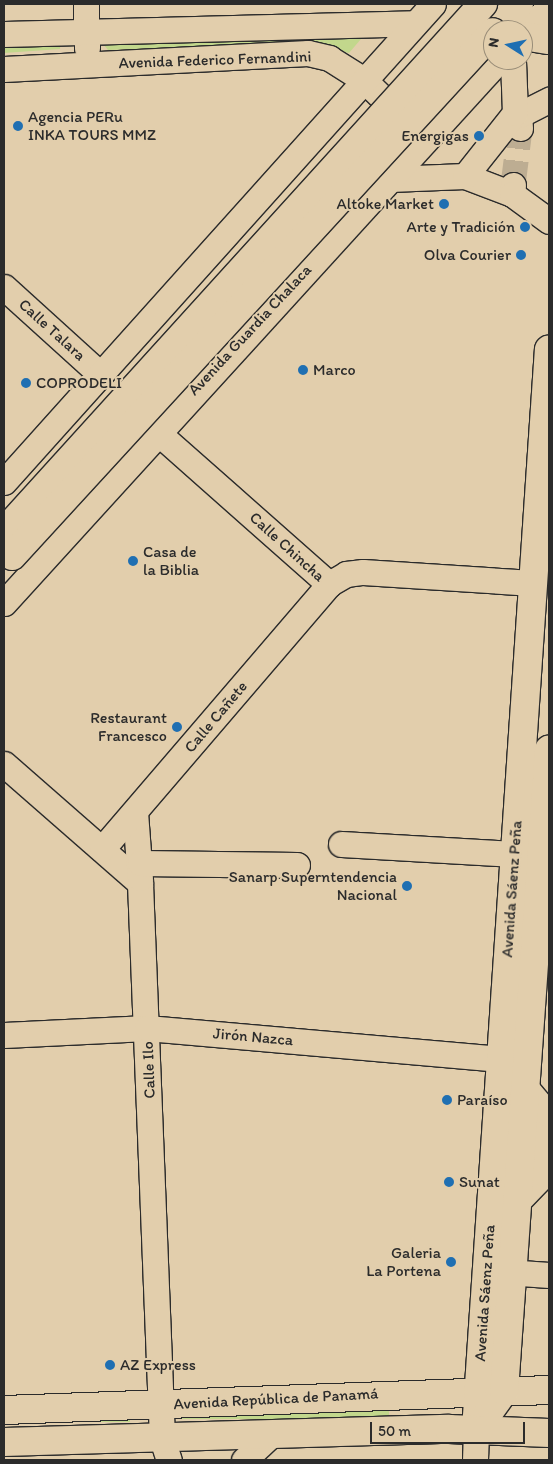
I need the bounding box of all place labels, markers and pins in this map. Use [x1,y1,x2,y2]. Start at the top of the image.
place label: Agencia PERu INKA TOURS MMZ [28,107,157,145]
marker: Agencia PERu INKA TOURS MMZ [12,120,24,132]
place label: Energigas [402,126,469,146]
marker: Energigas [473,130,485,142]
place label: Altoke Market [337,194,434,214]
marker: Altoke Market [438,198,450,210]
place label: Arte y Tradición [406,217,515,237]
marker: Arte y Tradición [519,221,531,233]
place label: Olva Courier [424,245,511,265]
marker: Olva Courier [515,249,527,261]
place label: Marco [313,360,356,380]
marker: Marco [297,364,309,376]
place label: COPRODELI [36,373,122,393]
marker: COPRODELI [20,377,32,389]
place label: Casa de la Biblia [143,542,199,580]
marker: Casa de la Biblia [127,555,139,567]
place label: Restaurant Francesco [90,708,167,746]
marker: Restaurant Francesco [171,721,183,733]
place label: Sanarp Superntendencia Nacional [228,867,397,905]
marker: Sanarp Superntendencia Nacional [401,880,413,892]
place label: Paraíso [457,1090,508,1110]
marker: Paraíso [441,1094,453,1106]
place label: Sunat [459,1172,500,1192]
marker: Sunat [443,1176,455,1188]
place label: Galeria La Portena [367,1243,441,1281]
marker: Galeria La Portena [445,1256,457,1268]
place label: AZ Express [120,1355,196,1375]
marker: AZ Express [104,1359,116,1371]

